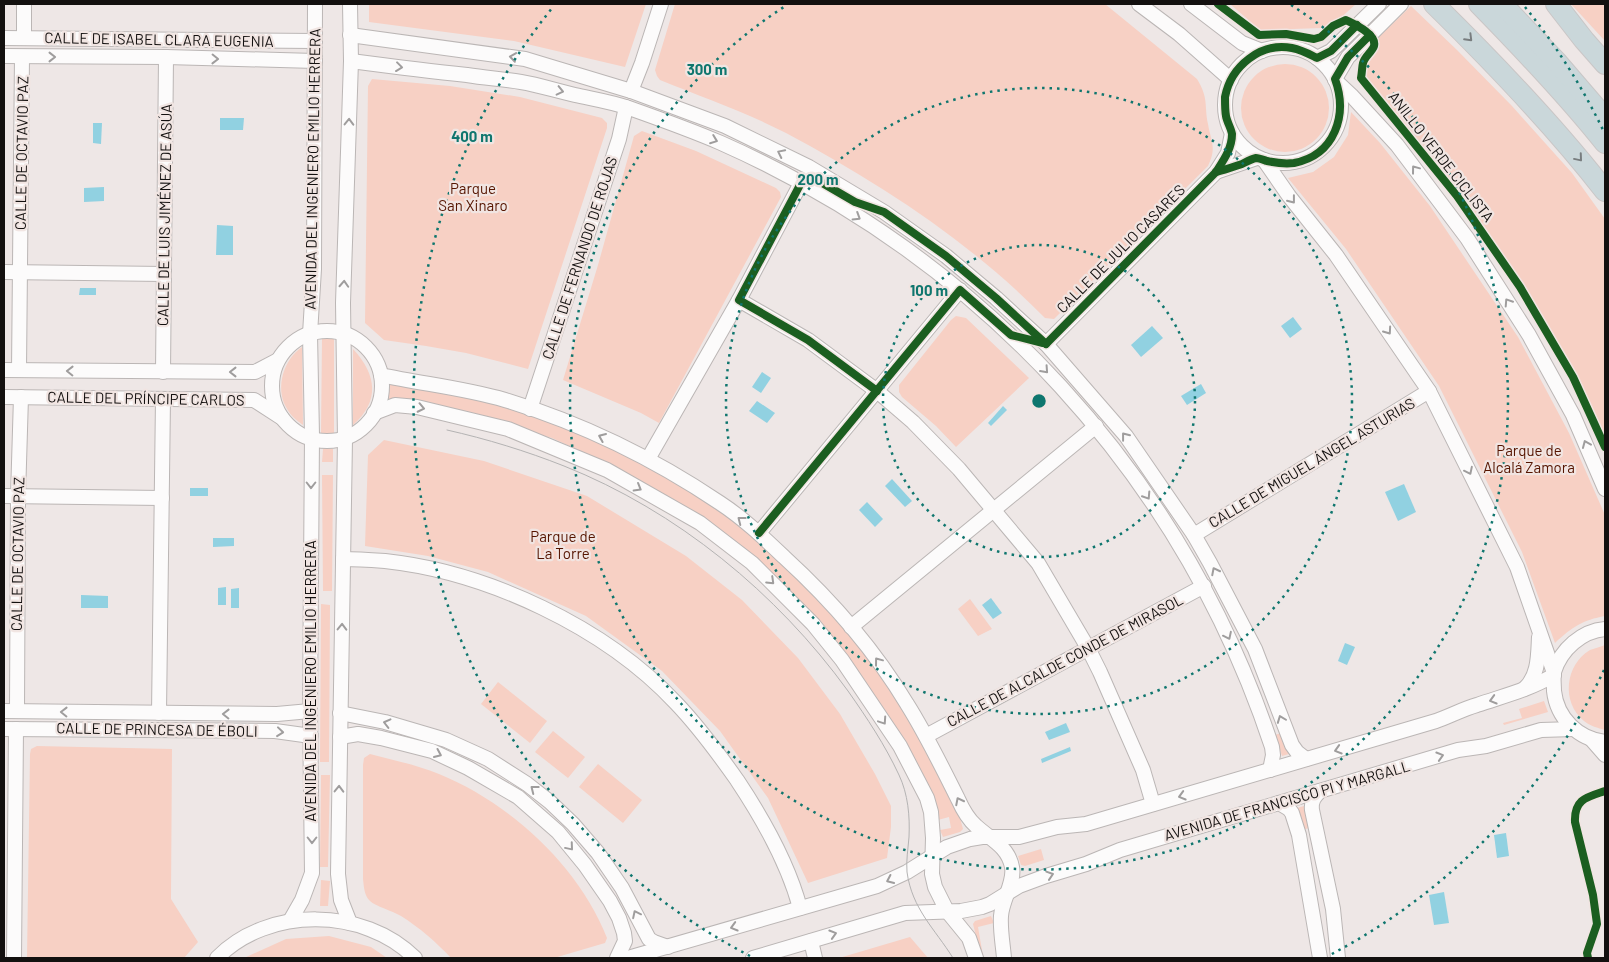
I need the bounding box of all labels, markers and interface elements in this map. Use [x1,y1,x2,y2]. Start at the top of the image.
street label: CALLE DE ISABEL CLARA EUGENIA [44,28,274,50]
street label: AVENIDA DEL INGENIERO EMILIO HERRERA [301,28,323,310]
one-way arrow [1463,32,1472,41]
one-way arrow [49,52,57,62]
one-way arrow [509,52,517,63]
one-way arrow [211,53,219,64]
text: 300 m [687,60,727,78]
one-way arrow [395,61,403,72]
street label: CALLE DE OCTAVIO PAZ [11,76,31,230]
one-way arrow [555,85,564,96]
street label: ANILLO VERDE CICLISTA [1385,88,1498,225]
street label: CALLE DE LUIS JIMÉNEZ DE ASÚA [153,104,175,326]
one-way arrow [344,118,354,126]
text: 400 m [451,127,493,145]
one-way arrow [709,134,718,144]
one-way arrow [777,149,786,159]
one-way arrow [1573,152,1582,161]
street label: CALLE DE FERNANDO DE ROJAS [538,154,620,361]
one-way arrow [1412,166,1420,175]
text: 200 m [797,170,839,188]
park label: Parque San Xinaro [438,179,508,214]
street label: CALLE DE JULIO CASARES [1052,180,1188,316]
one-way arrow [1287,194,1295,203]
one-way arrow [852,211,861,220]
one-way arrow [338,280,349,288]
text: 100 m [910,281,948,299]
one-way arrow [1504,298,1514,307]
one-way arrow [1382,325,1391,335]
one-way arrow [1039,364,1048,373]
one-way arrow [66,366,74,376]
one-way arrow [228,367,236,377]
street label: CALLE DEL PRÍNCIPE CARLOS [47,387,245,409]
centre of rings [1030,392,1048,410]
street label: CALLE DE MIGUEL ÁNGEL ASTURIAS [1205,393,1418,531]
one-way arrow [417,403,426,413]
one-way arrow [598,432,607,443]
one-way arrow [1123,433,1131,442]
one-way arrow [1581,440,1592,449]
park label: Parque de Alcalá Zamora [1483,441,1575,476]
one-way arrow [1463,466,1473,475]
street label: CALLE DE OCTAVIO PAZ [7,477,27,631]
one-way arrow [306,482,316,489]
one-way arrow [633,482,642,492]
one-way arrow [1141,490,1151,499]
one-way arrow [738,517,747,525]
park label: Parque de La Torre [530,527,596,562]
street label: AVENIDA DEL INGENIERO EMILIO HERRERA [301,540,319,822]
one-way arrow [1211,567,1221,576]
one-way arrow [765,575,774,584]
street label: CALLE DE ALCALDE CONDE DE MIRASOL [943,590,1186,730]
one-way arrow [337,622,347,630]
one-way arrow [1222,631,1232,640]
one-way arrow [875,657,884,667]
one-way arrow [1489,695,1497,705]
one-way arrow [60,707,68,717]
one-way arrow [222,709,230,719]
one-way arrow [1277,715,1288,724]
one-way arrow [877,716,887,725]
street label: CALLE DE PRINCESA DE ÉBOLI [56,718,258,740]
one-way arrow [383,718,391,729]
one-way arrow [276,726,284,737]
one-way arrow [1335,745,1343,755]
one-way arrow [433,748,442,759]
one-way arrow [1435,751,1443,761]
street label: AVENIDA DE FRANCISCO PI Y MARGALL [1162,756,1412,844]
one-way arrow [334,785,344,792]
one-way arrow [531,787,540,795]
one-way arrow [1179,790,1187,800]
one-way arrow [955,798,965,807]
one-way arrow [307,836,317,844]
one-way arrow [565,841,574,850]
one-way arrow [1046,870,1054,880]
one-way arrow [886,874,895,885]
one-way arrow [631,910,642,919]
one-way arrow [731,922,739,932]
one-way arrow [828,930,837,940]

